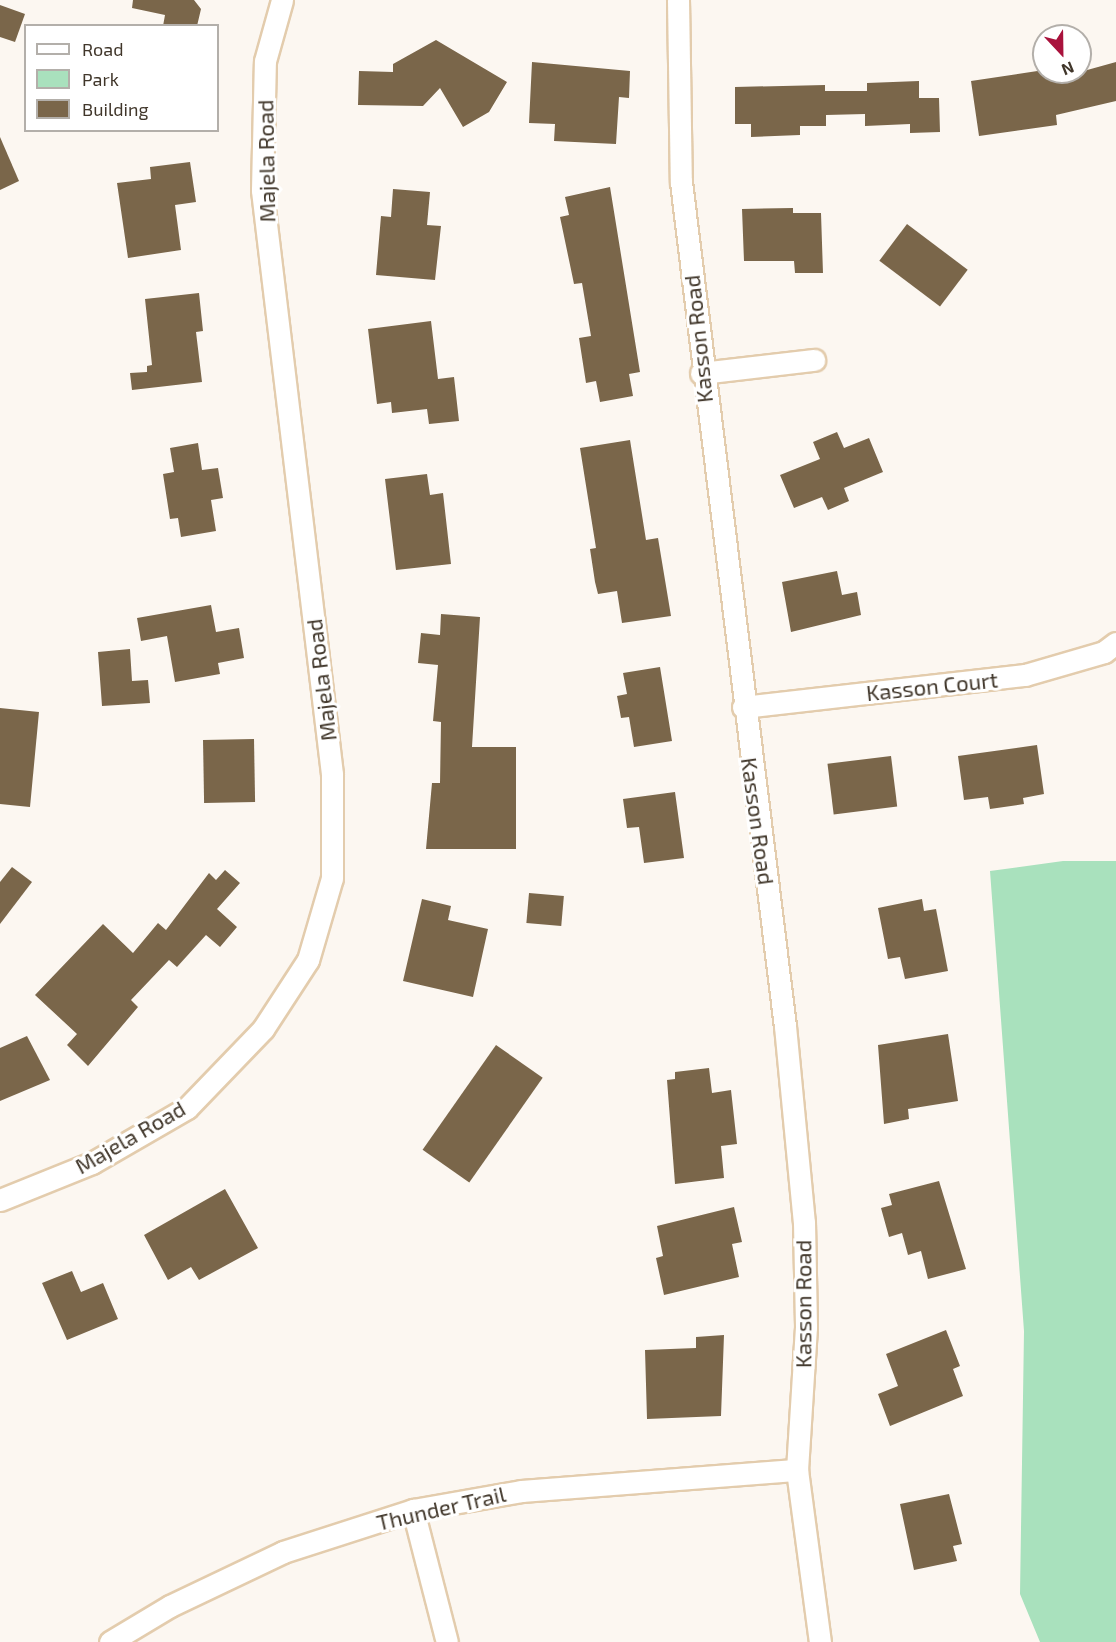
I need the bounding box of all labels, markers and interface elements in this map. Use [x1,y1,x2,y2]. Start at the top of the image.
legend [24,24,219,132]
north arrow [1032,24,1092,84]
text: Road [82,38,123,60]
text: N [1059,58,1077,80]
text: Park [82,68,119,90]
text: Building [82,98,149,120]
street label: Majela Road [252,99,280,223]
street label: Kasson Road [678,274,718,404]
street label: Majela Road [300,617,342,743]
street label: Kasson Court [865,666,999,706]
street label: Kasson Road [736,756,780,886]
street label: Majela Road [70,1095,190,1179]
street label: Kasson Road [790,1240,816,1368]
street label: Thunder Trail [373,1480,509,1536]

